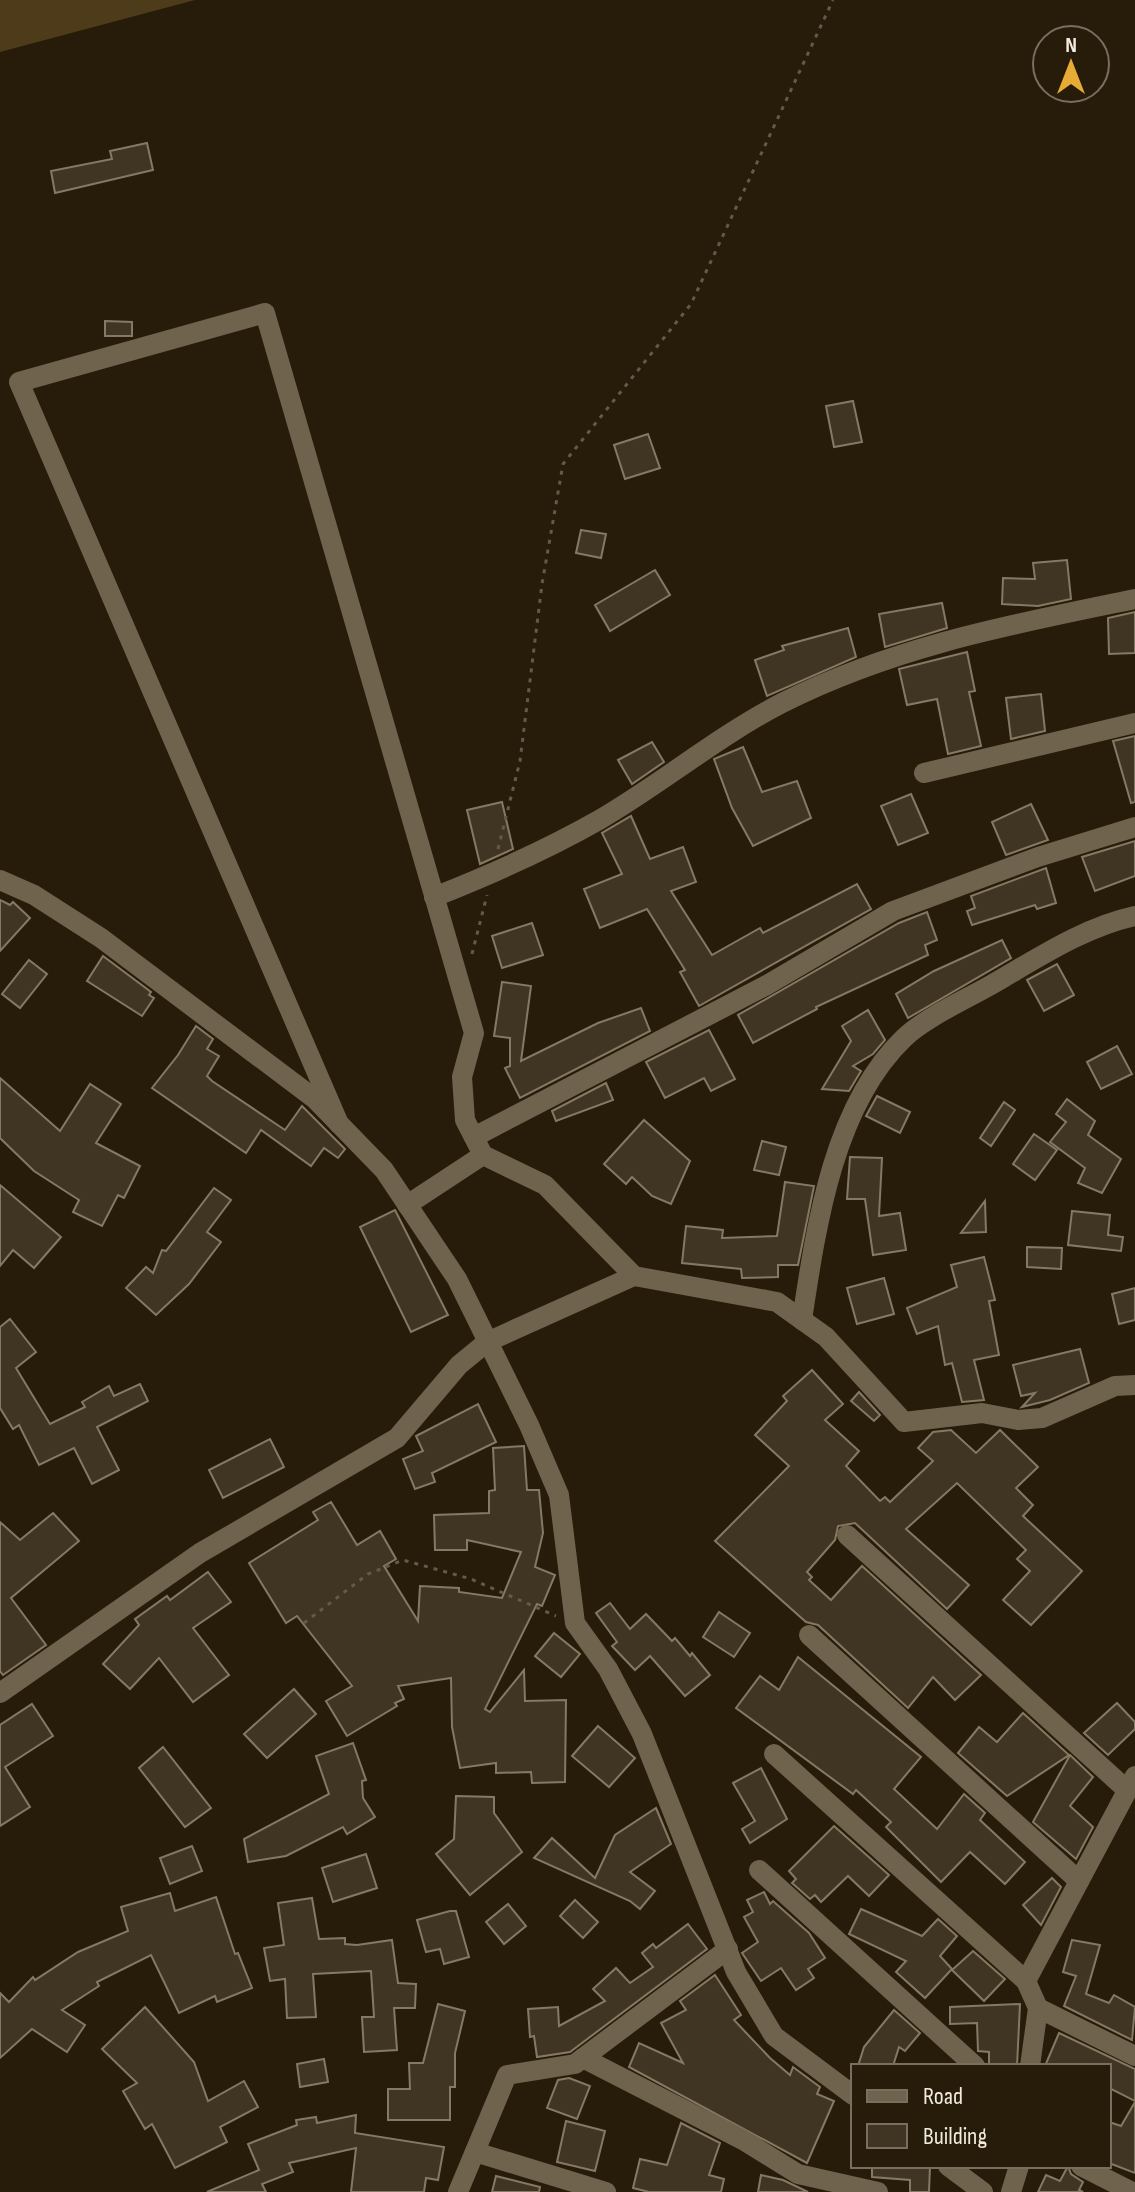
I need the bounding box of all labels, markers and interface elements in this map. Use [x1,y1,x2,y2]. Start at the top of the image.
north arrow [1031,24,1111,104]
text: N [1065,32,1077,59]
legend [851,2064,1111,2168]
text: Road [923,2082,963,2111]
text: Building [923,2122,987,2151]

